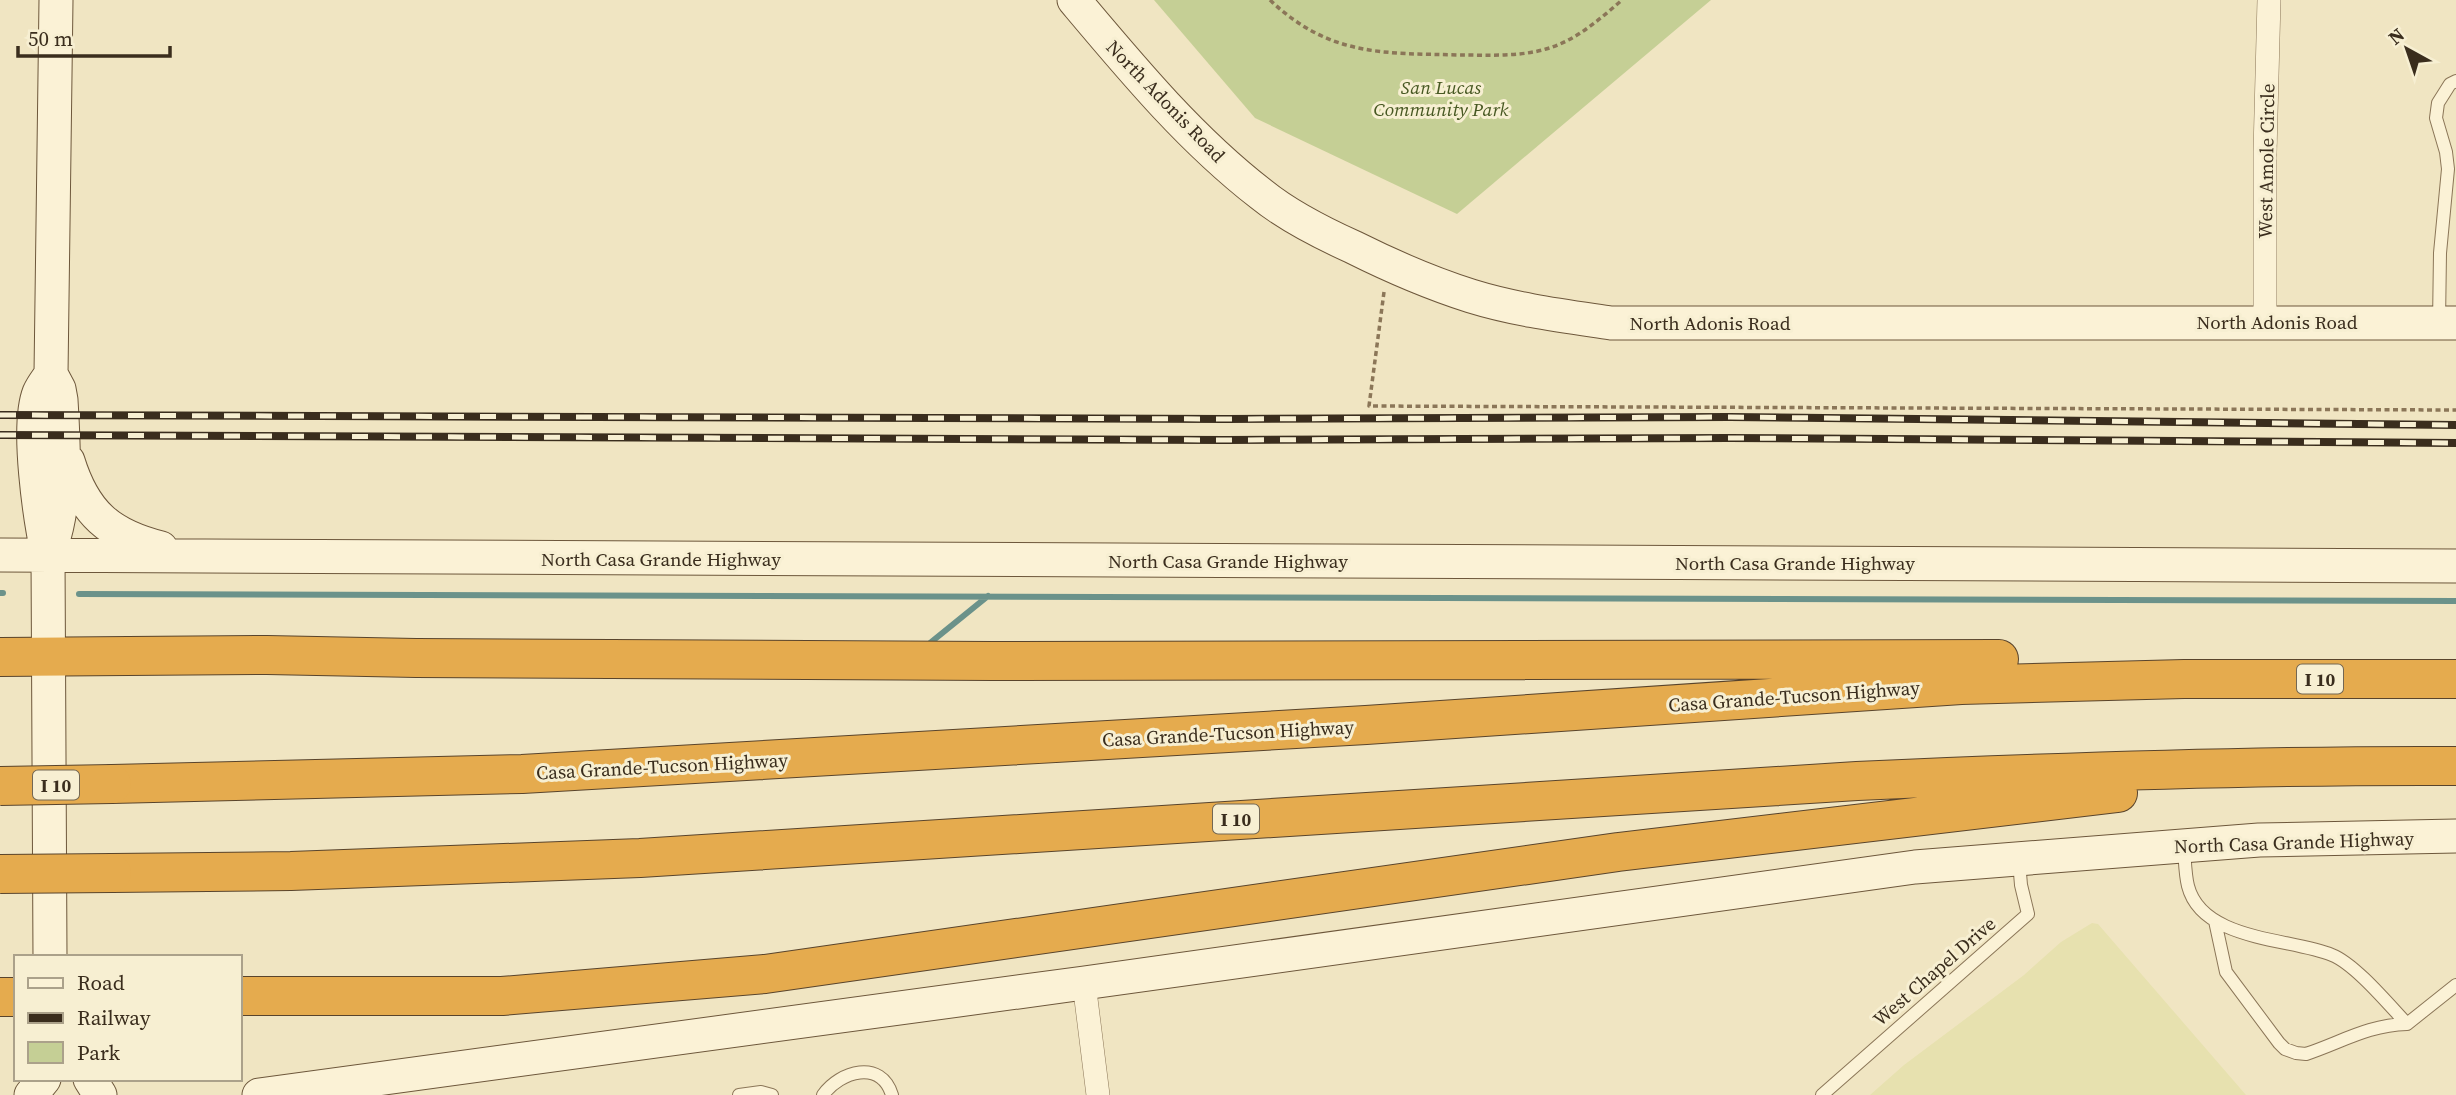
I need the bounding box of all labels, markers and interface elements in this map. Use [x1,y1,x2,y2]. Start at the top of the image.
scale bar [18,14,170,58]
north arrow [2372,14,2442,84]
text: N [2382,21,2410,50]
text: 50 m [28,24,73,53]
street label: North Adonis Road [1101,34,1231,168]
park label: San Lucas Community Park [1373,74,1509,122]
street label: West Amole Circle [2252,83,2280,239]
street label: North Adonis Road [2197,309,2358,335]
street label: North Adonis Road [1630,310,1791,336]
street label: North Casa Grande Highway [541,546,781,572]
street label: North Casa Grande Highway [1108,548,1348,574]
street label: North Casa Grande Highway [1675,550,1915,576]
road number: I 10 [2297,664,2343,694]
street label: Casa Grande-Tucson Highway [1667,674,1921,718]
street label: Casa Grande-Tucson Highway [1101,713,1355,753]
street label: Casa Grande-Tucson Highway [535,746,789,786]
road number: I 10 [33,770,79,800]
road number: I 10 [1213,804,1259,834]
street label: North Casa Grande Highway [2174,825,2415,859]
street label: West Chapel Drive [1867,910,2001,1032]
legend [14,955,242,1081]
text: Road [77,968,125,997]
text: Railway [77,1003,151,1032]
text: Park [77,1038,121,1067]

